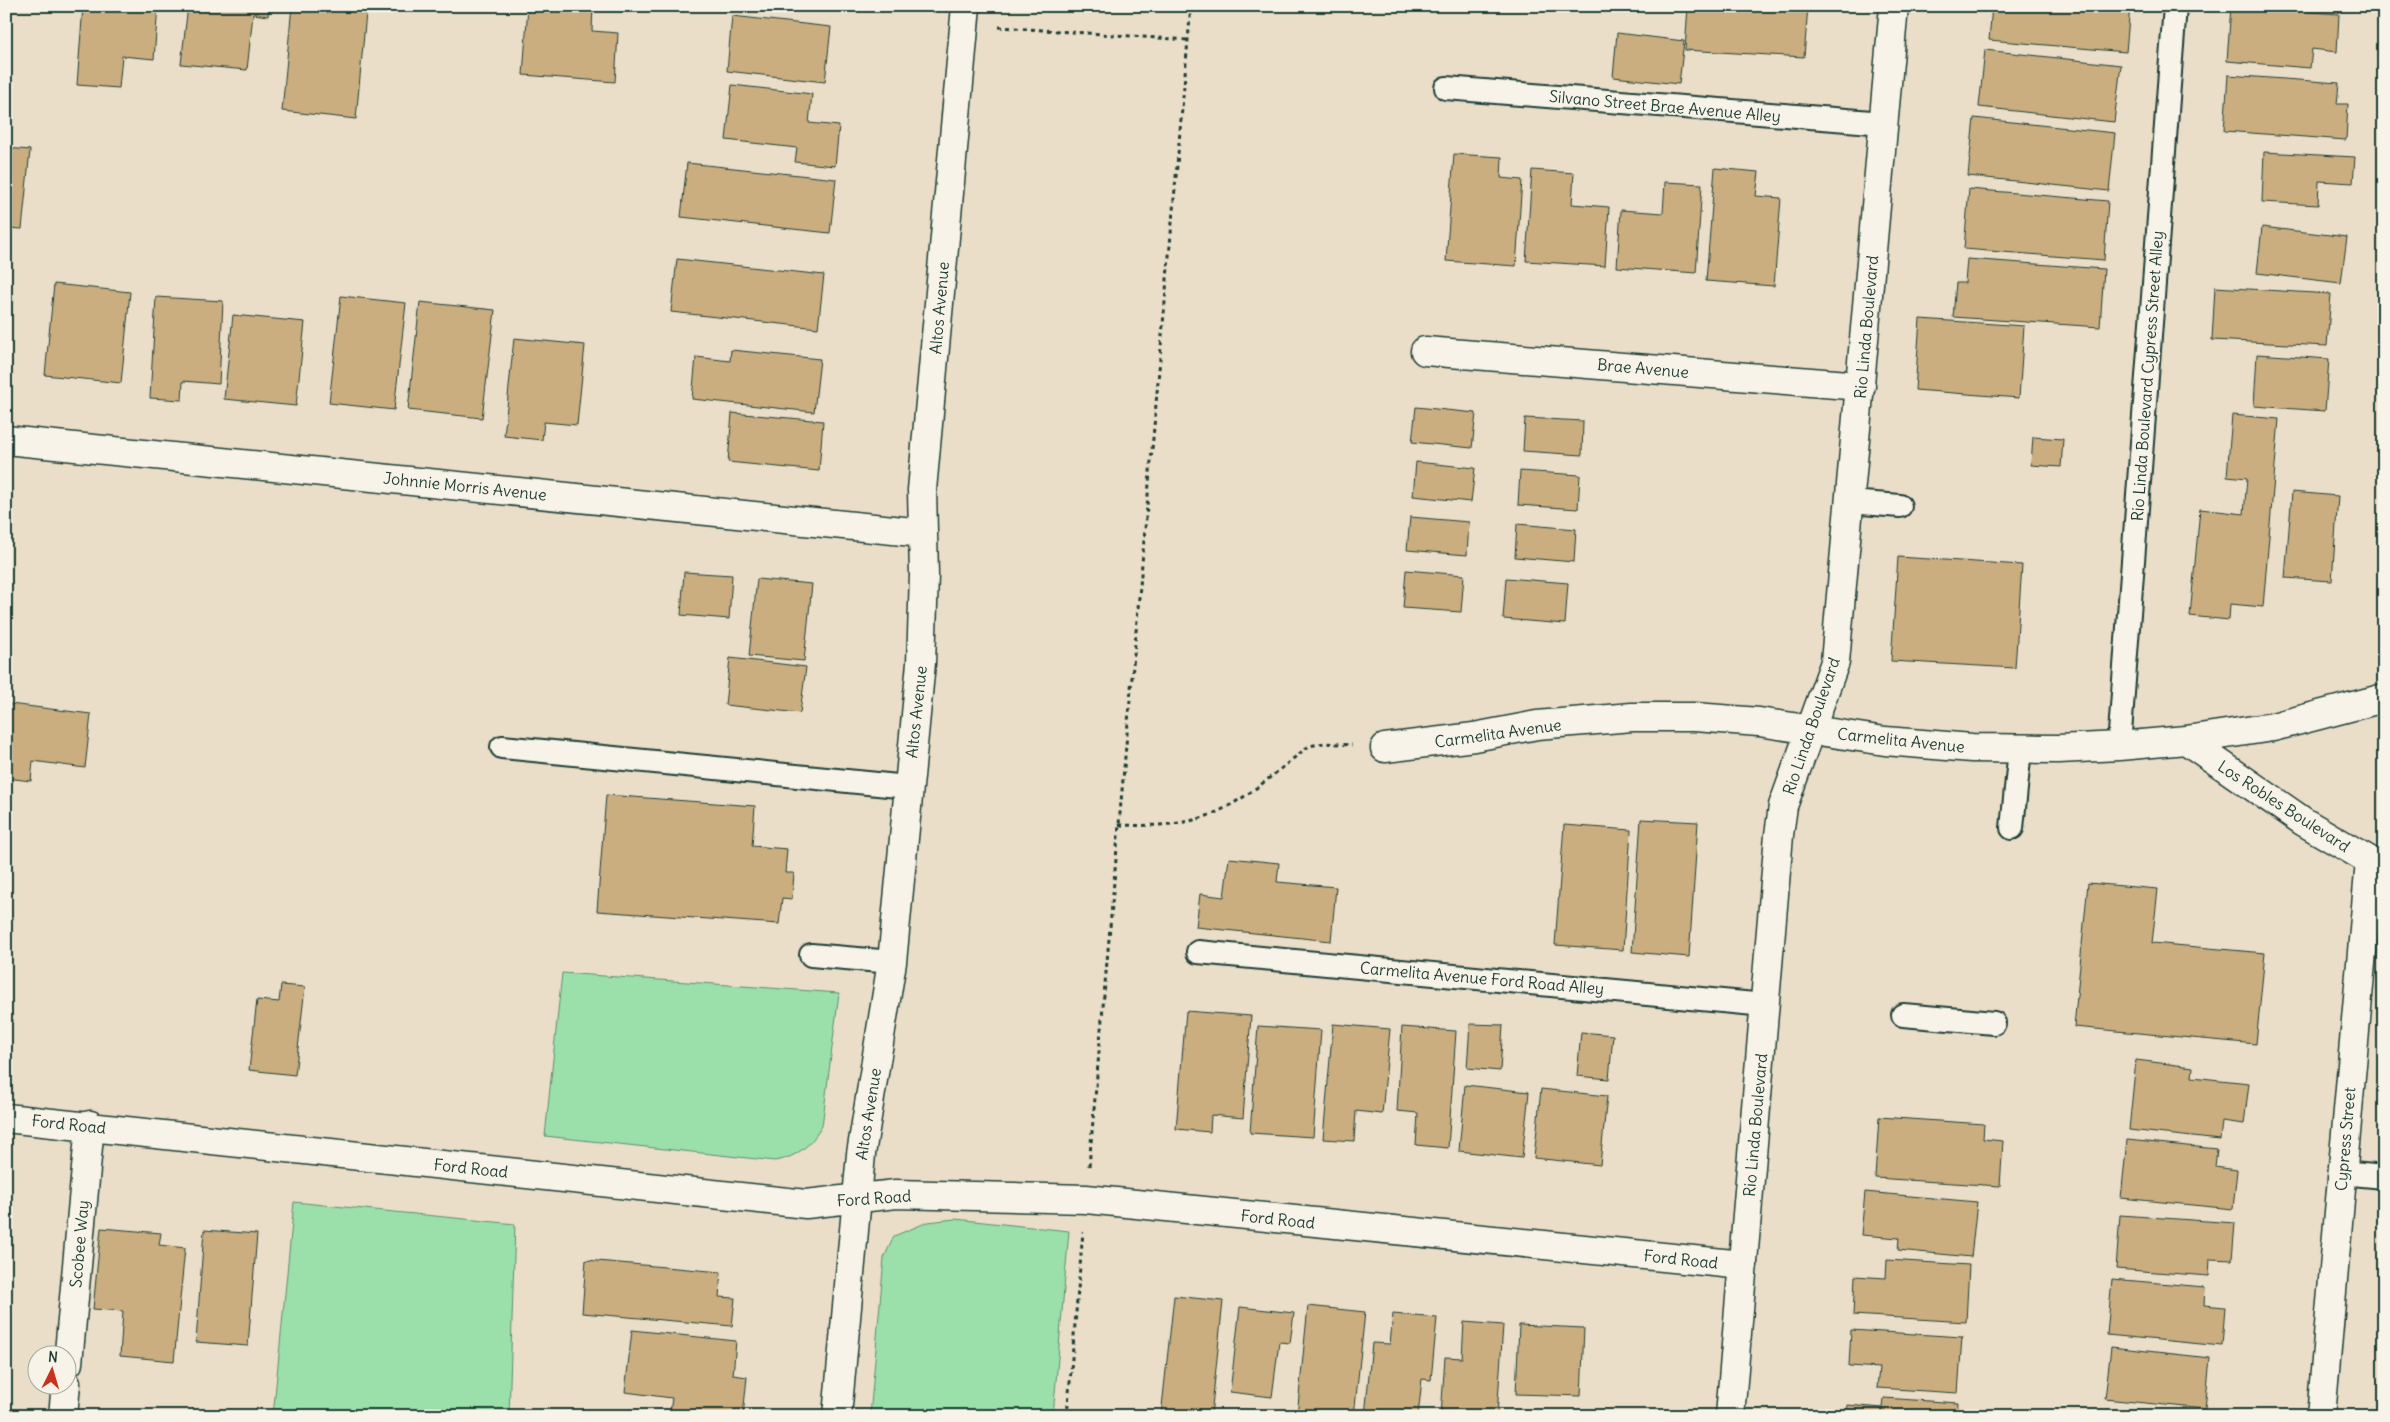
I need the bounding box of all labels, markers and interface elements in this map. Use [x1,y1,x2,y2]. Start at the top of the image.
street label: Silvano Street Brae Avenue Alley [1548,86,1782,126]
street label: Rio Linda Boulevard Cypress Street Alley [2127,230,2167,522]
street label: Rio Linda Boulevard [1850,254,1882,400]
street label: Altos Avenue [925,261,953,355]
street label: Brae Avenue [1596,354,1690,382]
street label: Johnnie Morris Avenue [382,467,548,505]
street label: Rio Linda Boulevard [1778,655,1844,797]
street label: Altos Avenue [901,665,931,759]
street label: Carmelita Avenue [1433,714,1563,752]
street label: Carmelita Avenue [1836,723,1966,757]
street label: Los Robles Boulevard [2214,756,2354,856]
street label: Carmelita Avenue Ford Road Alley [1359,957,1605,999]
street label: Rio Linda Boulevard [1739,1052,1771,1198]
street label: Altos Avenue [851,1067,885,1161]
street label: Cypress Street [2330,1086,2360,1192]
street label: Ford Road [31,1110,107,1138]
street label: Ford Road [433,1154,509,1182]
street label: Ford Road [836,1185,912,1211]
street label: Scobee Way [65,1199,93,1289]
street label: Ford Road [1240,1205,1316,1233]
street label: Ford Road [1643,1245,1719,1273]
north arrow [28,1344,78,1394]
text: N [48,1348,59,1366]

